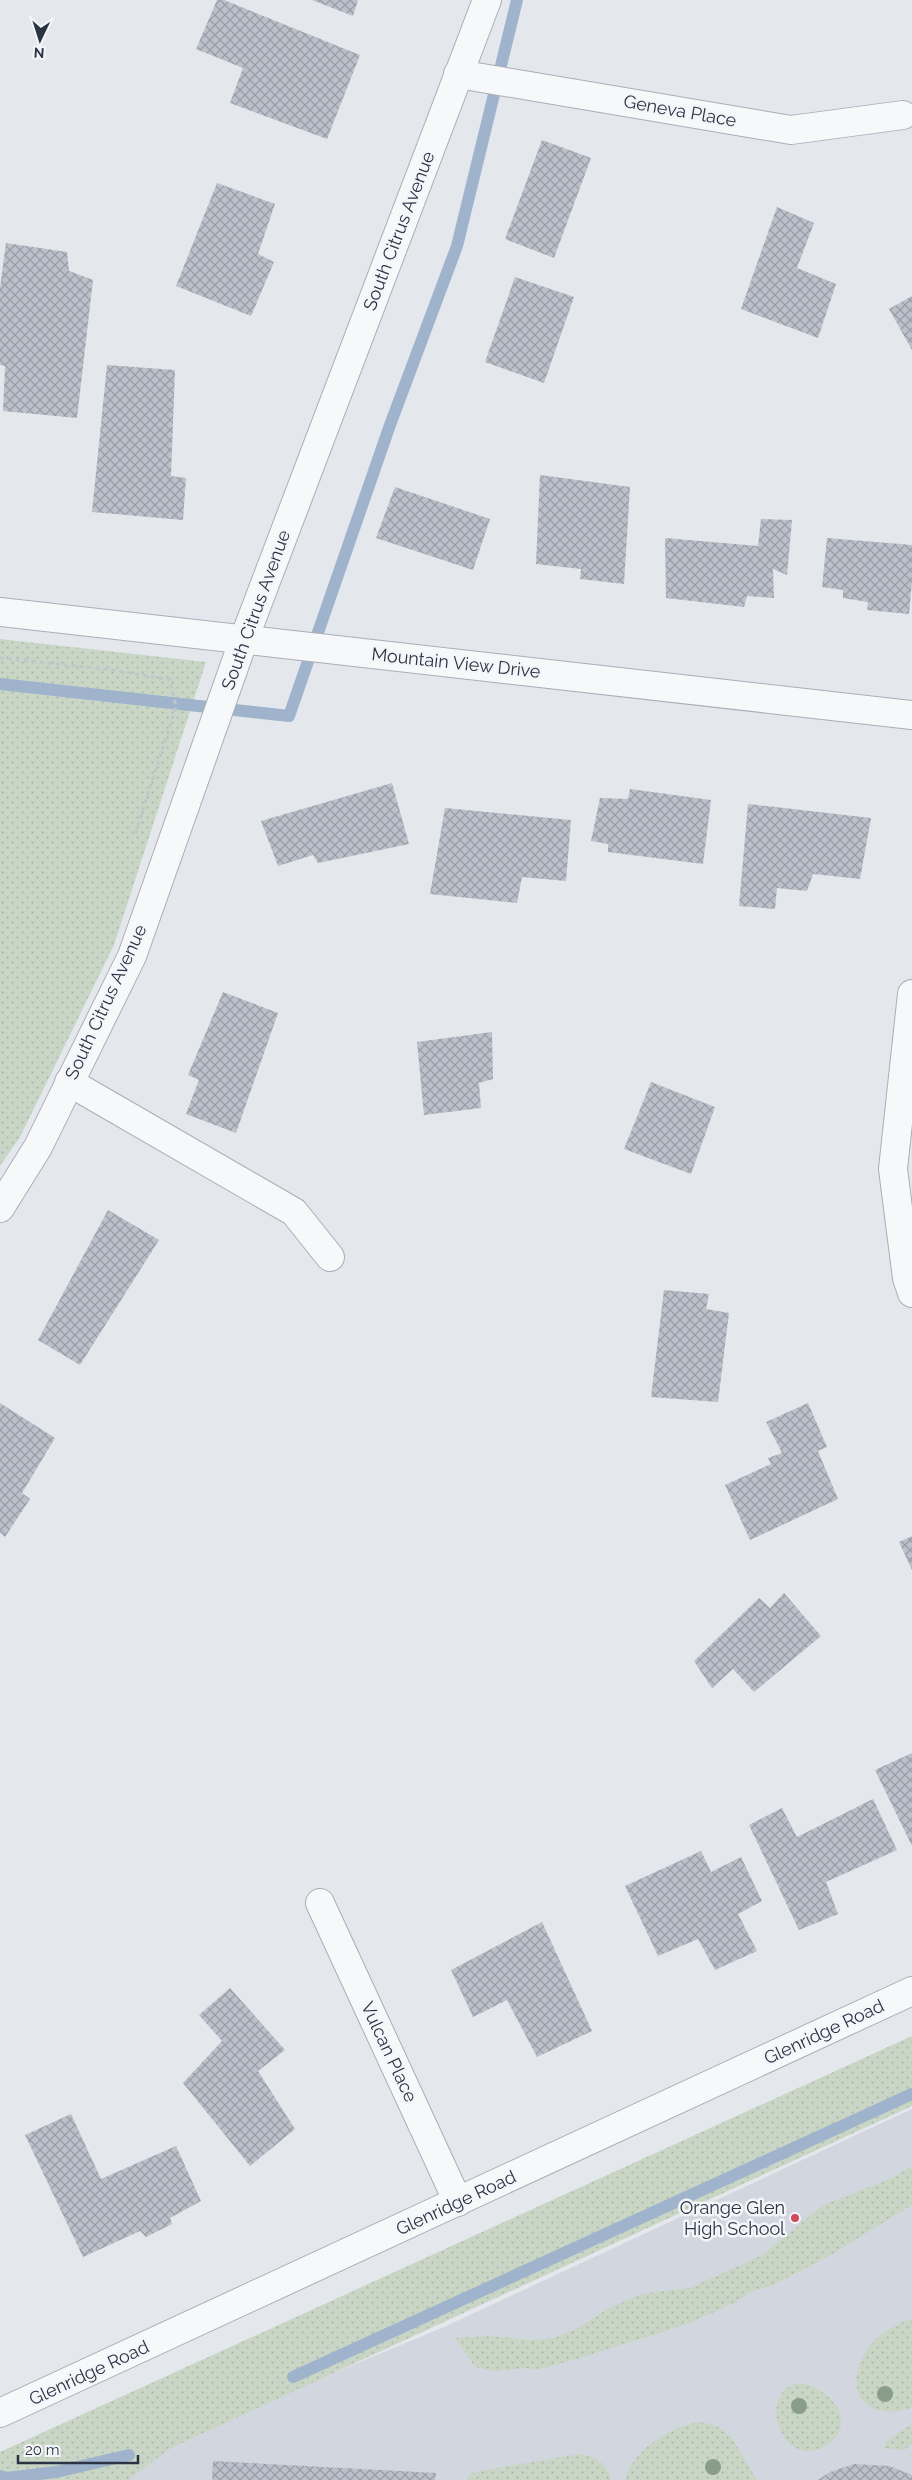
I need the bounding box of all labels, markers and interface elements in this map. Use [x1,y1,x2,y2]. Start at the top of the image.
north arrow [15,15,65,65]
text: N [33,45,45,61]
street label: Geneva Place [622,90,739,131]
street label: South Citrus Avenue [359,148,439,313]
street label: South Citrus Avenue [217,527,294,693]
street label: Mountain View Drive [371,643,542,682]
street label: South Citrus Avenue [60,921,151,1083]
street label: Glenridge Road [761,1995,887,2068]
street label: Vulcan Place [357,1998,422,2106]
street label: Glenridge Road [393,2166,519,2239]
place label: Orange Glen High School [680,2197,785,2239]
marker: Orange Glen High School [789,2212,801,2224]
street label: Glenridge Road [26,2336,152,2409]
scale bar [18,2432,138,2464]
text: 20 m [25,2441,60,2459]

